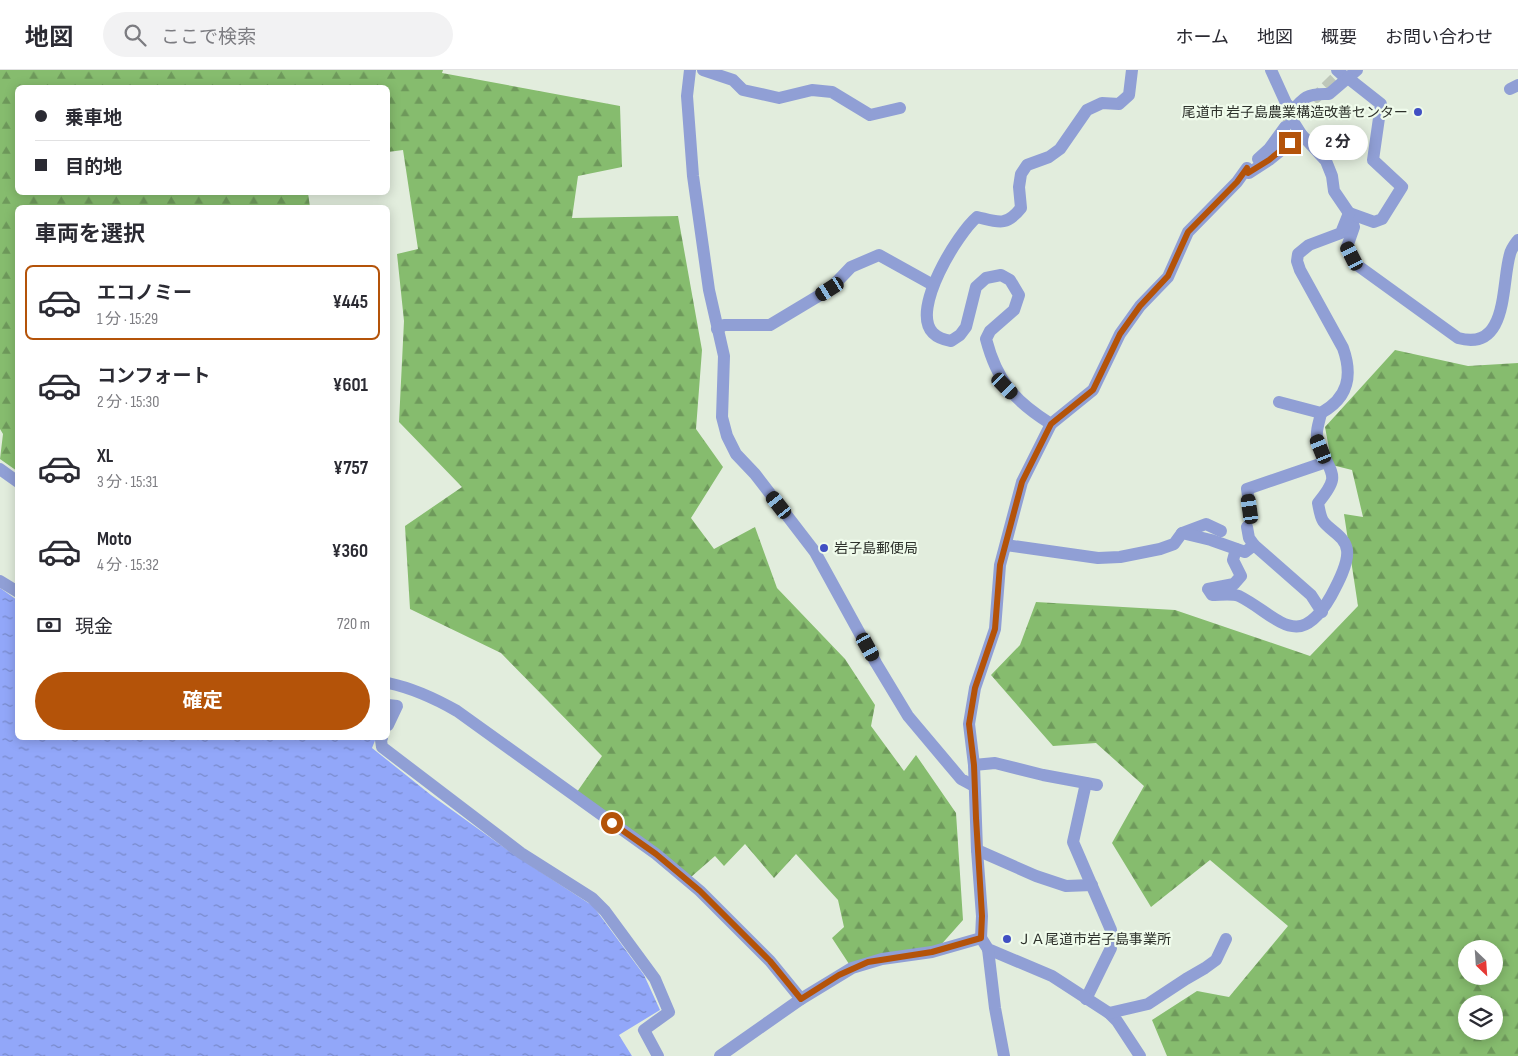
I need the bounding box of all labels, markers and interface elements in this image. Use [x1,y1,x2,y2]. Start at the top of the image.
search box [103,12,453,57]
icon: search [121,21,149,49]
text: 地図 [25,23,73,52]
text: ここで検索 [161,26,256,49]
text: ホーム [1176,27,1229,48]
text: 地図 [1257,27,1293,48]
text: 概要 [1321,27,1357,48]
text: お問い合わせ [1385,27,1493,48]
place label: 尾道市 岩子島農業構造改善センター [1182,104,1408,121]
marker: 尾道市 岩子島農業構造改善センター [1412,106,1424,118]
text: 乗車地 [65,107,122,130]
callout: 2 分 [1308,126,1368,160]
route end [1279,132,1301,154]
text: 2 分 [1325,133,1351,152]
text: 目的地 [65,156,122,179]
text: 車両を選択 [35,221,145,248]
car [1338,239,1365,273]
car [813,275,846,303]
icon: car [37,280,82,325]
text: エコノミー [97,282,192,305]
text: ¥445 [332,291,368,314]
text: 1 分 · 15:29 [97,310,158,329]
icon: car [37,363,82,408]
text: コンフォート [97,365,210,388]
car [989,370,1020,402]
text: ¥601 [333,374,368,397]
text: 2 分 · 15:30 [97,393,159,412]
car [1308,432,1333,466]
text: XL [97,445,113,468]
icon: car [37,446,82,491]
text: ¥757 [333,457,368,480]
text: 3 分 · 15:31 [97,473,158,492]
car [763,489,794,521]
car [1240,493,1259,525]
text: Moto [97,528,132,551]
icon: car [37,529,82,574]
text: ¥360 [332,540,368,563]
place label: 岩子島郵便局 [834,540,918,557]
marker: 岩子島郵便局 [818,542,830,554]
text: 4 分 · 15:32 [97,556,159,575]
icon: cash [35,611,63,639]
text: 720 m [337,615,370,634]
text: 現金 [75,616,113,639]
car [854,630,881,664]
button: 確定 [35,672,370,730]
route start [601,812,623,834]
place label: ＪＡ尾道市岩子島事業所 [1017,931,1171,948]
marker: ＪＡ尾道市岩子島事業所 [1001,933,1013,945]
north arrow [1458,940,1502,985]
map controls [1458,940,1503,1040]
button: layers [1458,995,1503,1040]

